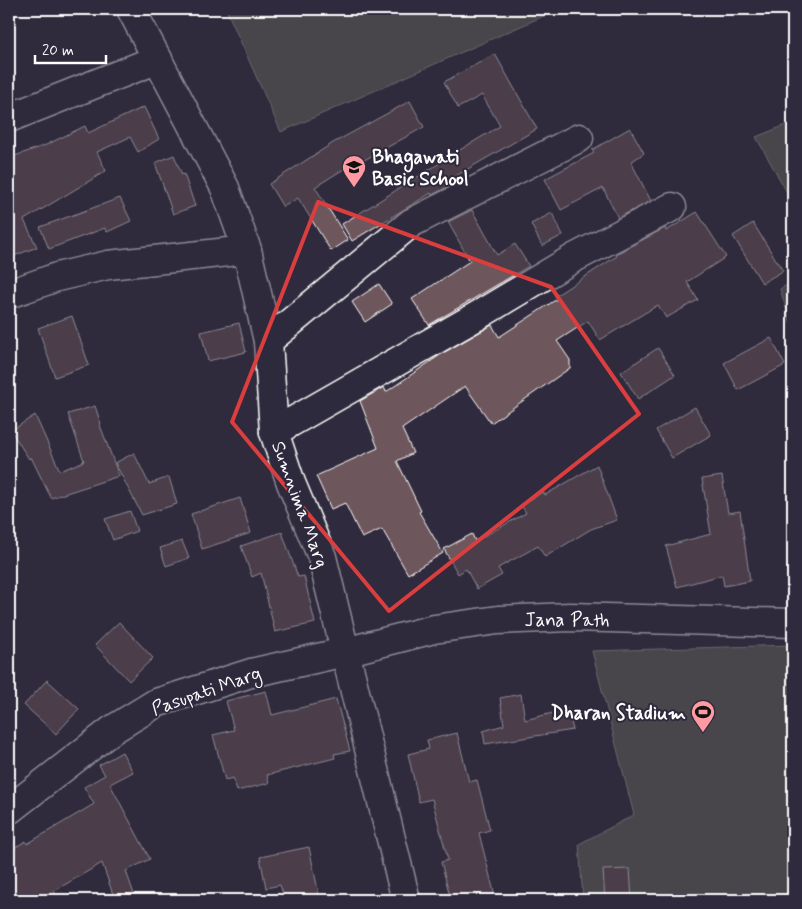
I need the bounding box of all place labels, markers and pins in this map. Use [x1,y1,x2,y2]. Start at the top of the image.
place label: Bhagawati Basic School [372,145,469,192]
school or university icon: Bhagawati Basic School [341,154,367,188]
sports icon: Dharan Stadium [690,699,716,733]
place label: Dharan Stadium [551,701,686,726]

